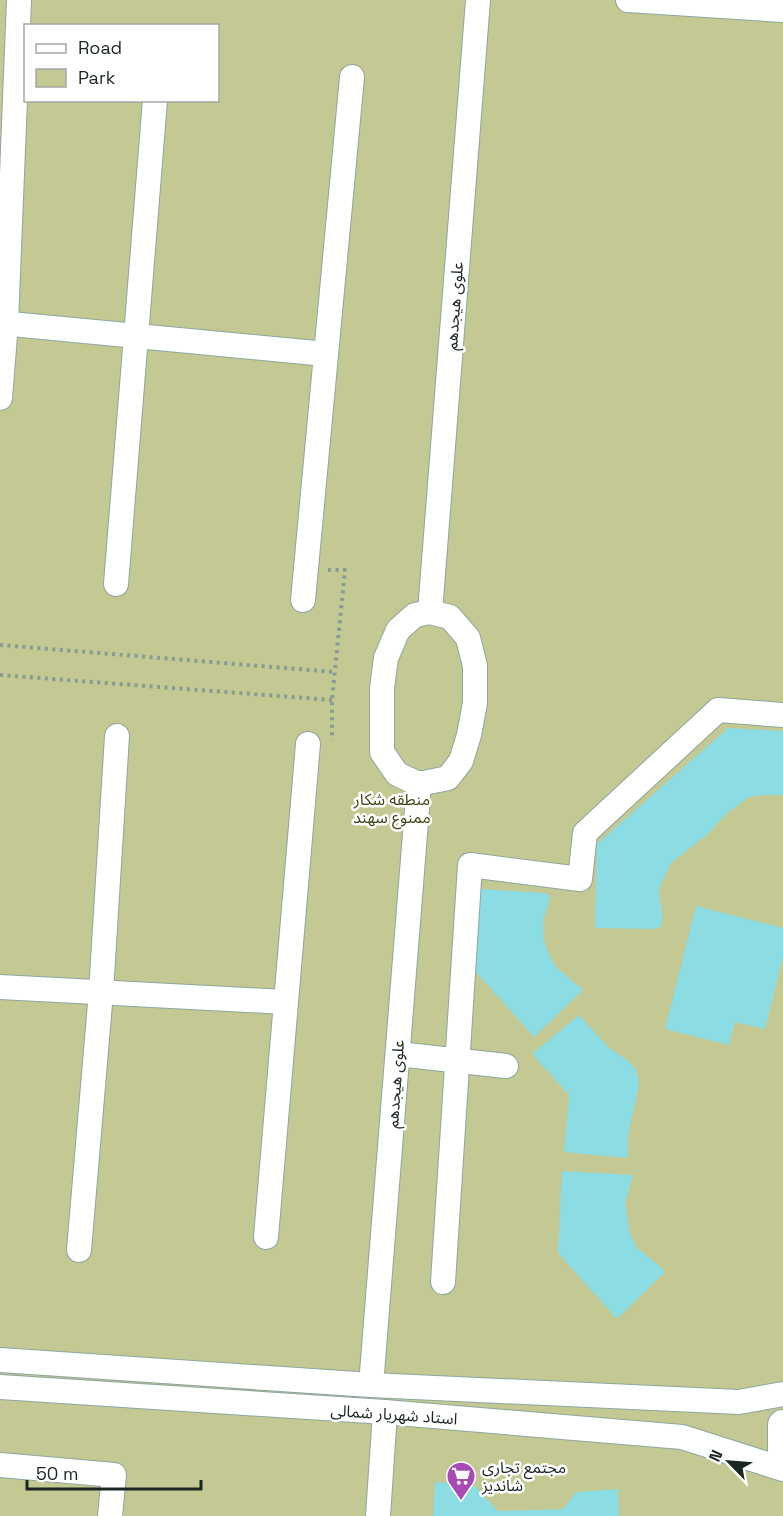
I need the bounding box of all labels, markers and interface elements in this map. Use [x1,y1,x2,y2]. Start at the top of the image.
legend [24,24,219,102]
text: Road [78,36,122,59]
text: Park [78,66,116,89]
street label: علوی هیجدهم [441,261,470,351]
park label: منطقه شکار ممنوع سهند [353,789,431,830]
street label: علوی هیجدهم [382,1039,411,1129]
street label: استاد شهریار شمالی [330,1400,458,1429]
north arrow [699,1432,759,1492]
text: N [704,1447,728,1465]
scale bar [27,1453,201,1491]
place label: مجتمع تجاری شاندیز [481,1457,566,1496]
supermarket icon: مجتمع تجاری شاندیز [445,1460,477,1502]
text: 50 m [36,1462,78,1485]

